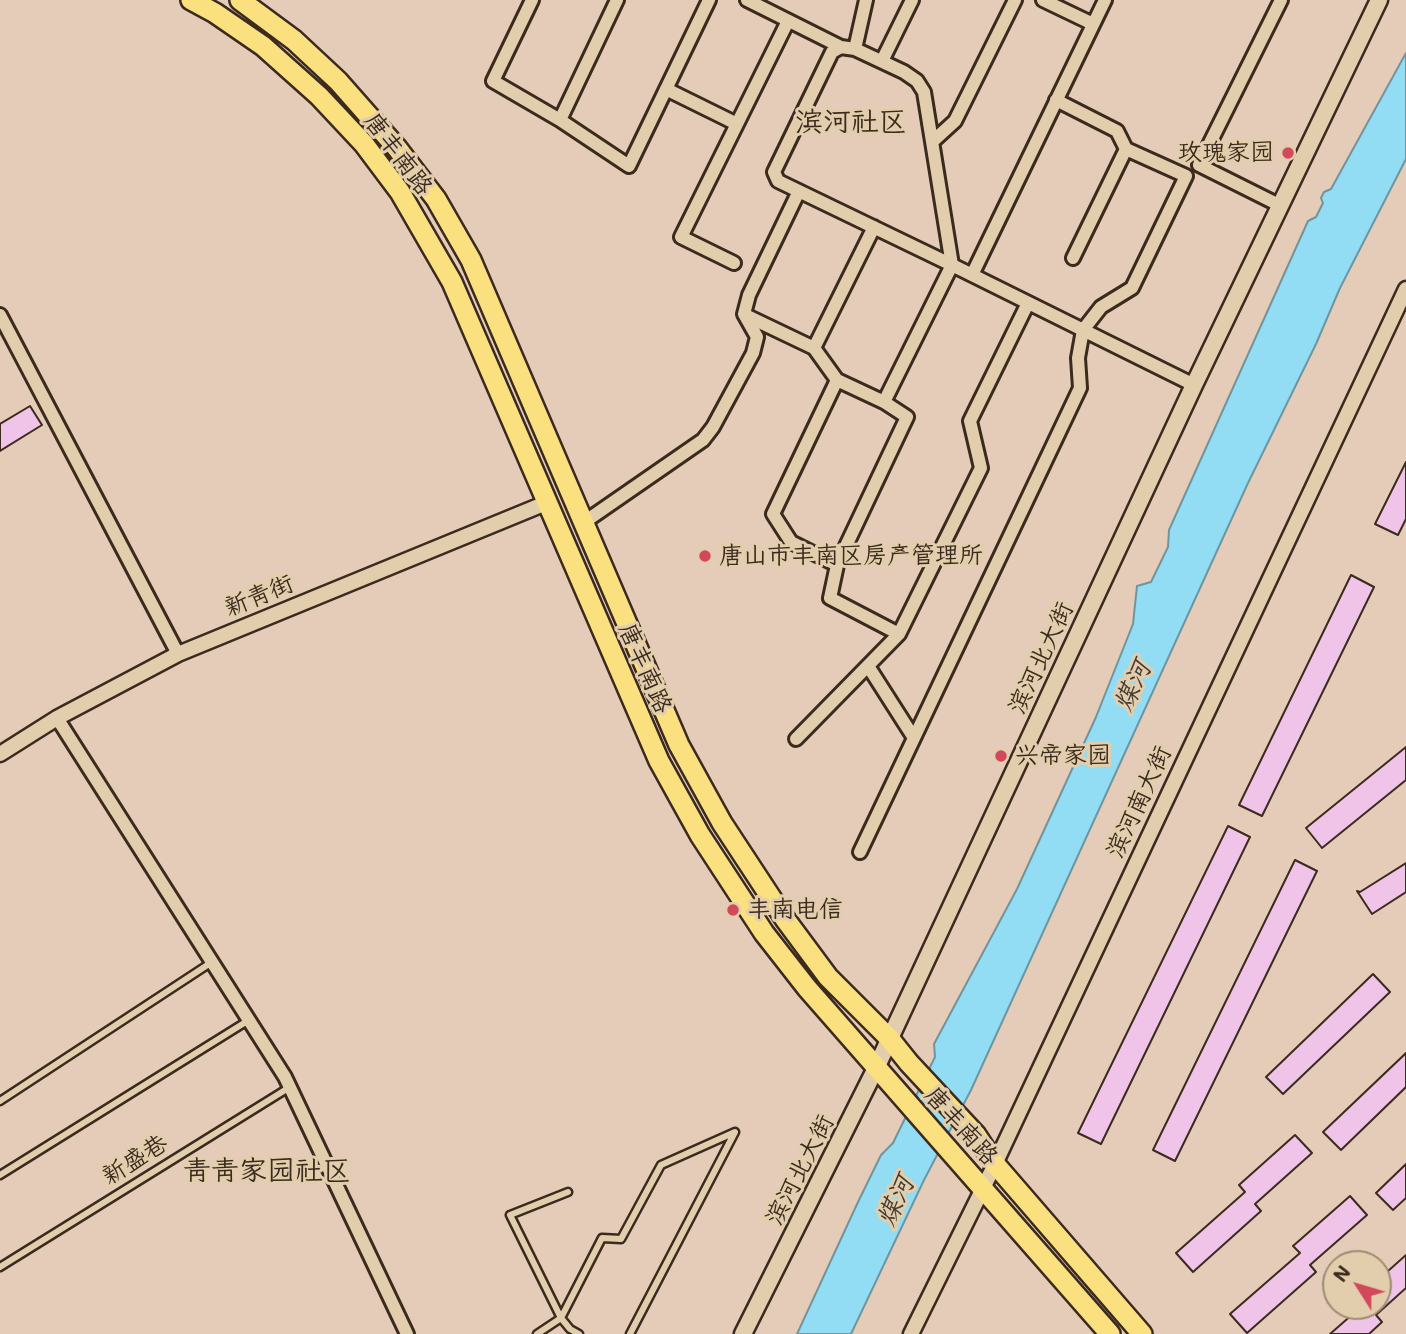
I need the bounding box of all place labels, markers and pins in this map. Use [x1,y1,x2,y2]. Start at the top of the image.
place label: 玫瑰家园 [1178,139,1274,167]
marker: 玫瑰家园 [1280,145,1296,161]
place label: 唐山市丰南区房产管理所 [719,542,983,570]
marker: 唐山市丰南区房产管理所 [697,548,713,564]
place label: 兴帝家园 [1015,742,1111,770]
marker: 兴帝家园 [993,748,1009,764]
place label: 丰南电信 [747,896,843,924]
marker: 丰南电信 [725,902,741,918]

